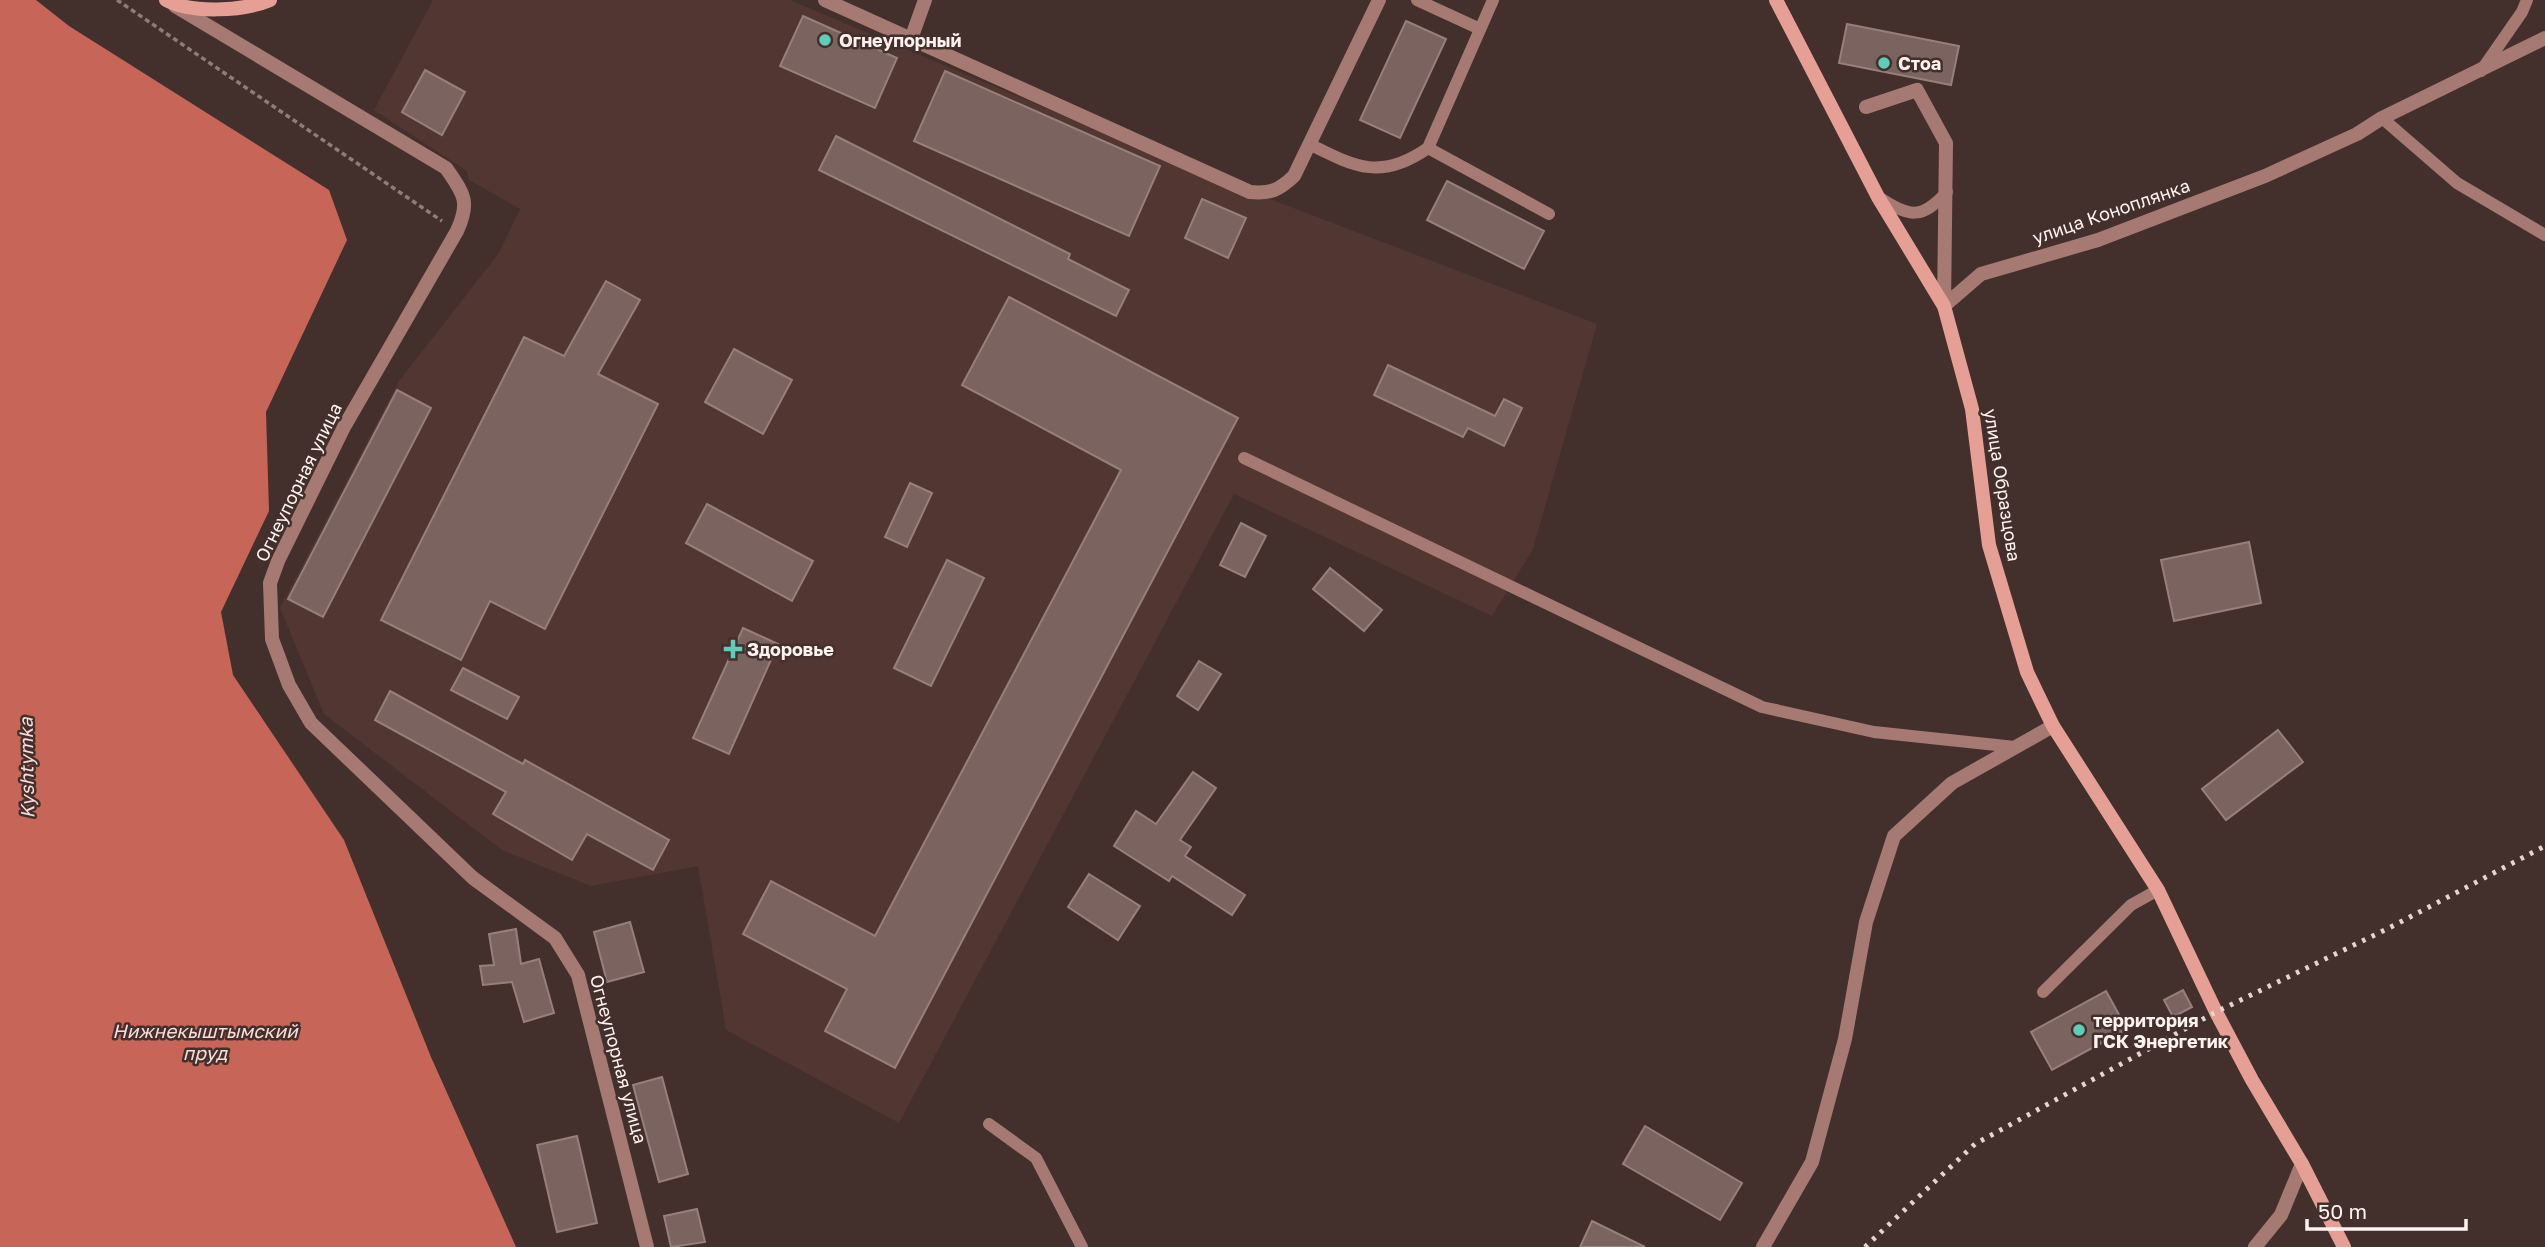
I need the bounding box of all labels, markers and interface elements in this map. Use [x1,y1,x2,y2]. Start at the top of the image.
place label: Огнеупорный [839,29,962,51]
marker: Огнеупорный [817,32,833,48]
place label: Стоа [1898,52,1941,74]
marker: Стоа [1876,55,1892,71]
street label: улица Коноплянка [2029,174,2193,248]
street label: Огнеупорная улица [250,399,346,565]
street label: улица Образцова [1980,407,2026,563]
place label: Здоровье [747,638,834,660]
marker: Здоровье [725,641,741,657]
water label: Kyshtymka [14,716,38,819]
street label: Огнеупорная улица [586,972,652,1146]
place label: территория ГСК Энергетик [2093,1009,2229,1052]
water label: Нижнекыштымский пруд [112,1019,299,1064]
marker: территория ГСК Энергетик [2071,1022,2087,1038]
scale bar [2307,1188,2466,1232]
text: 50 m [2318,1198,2367,1224]

